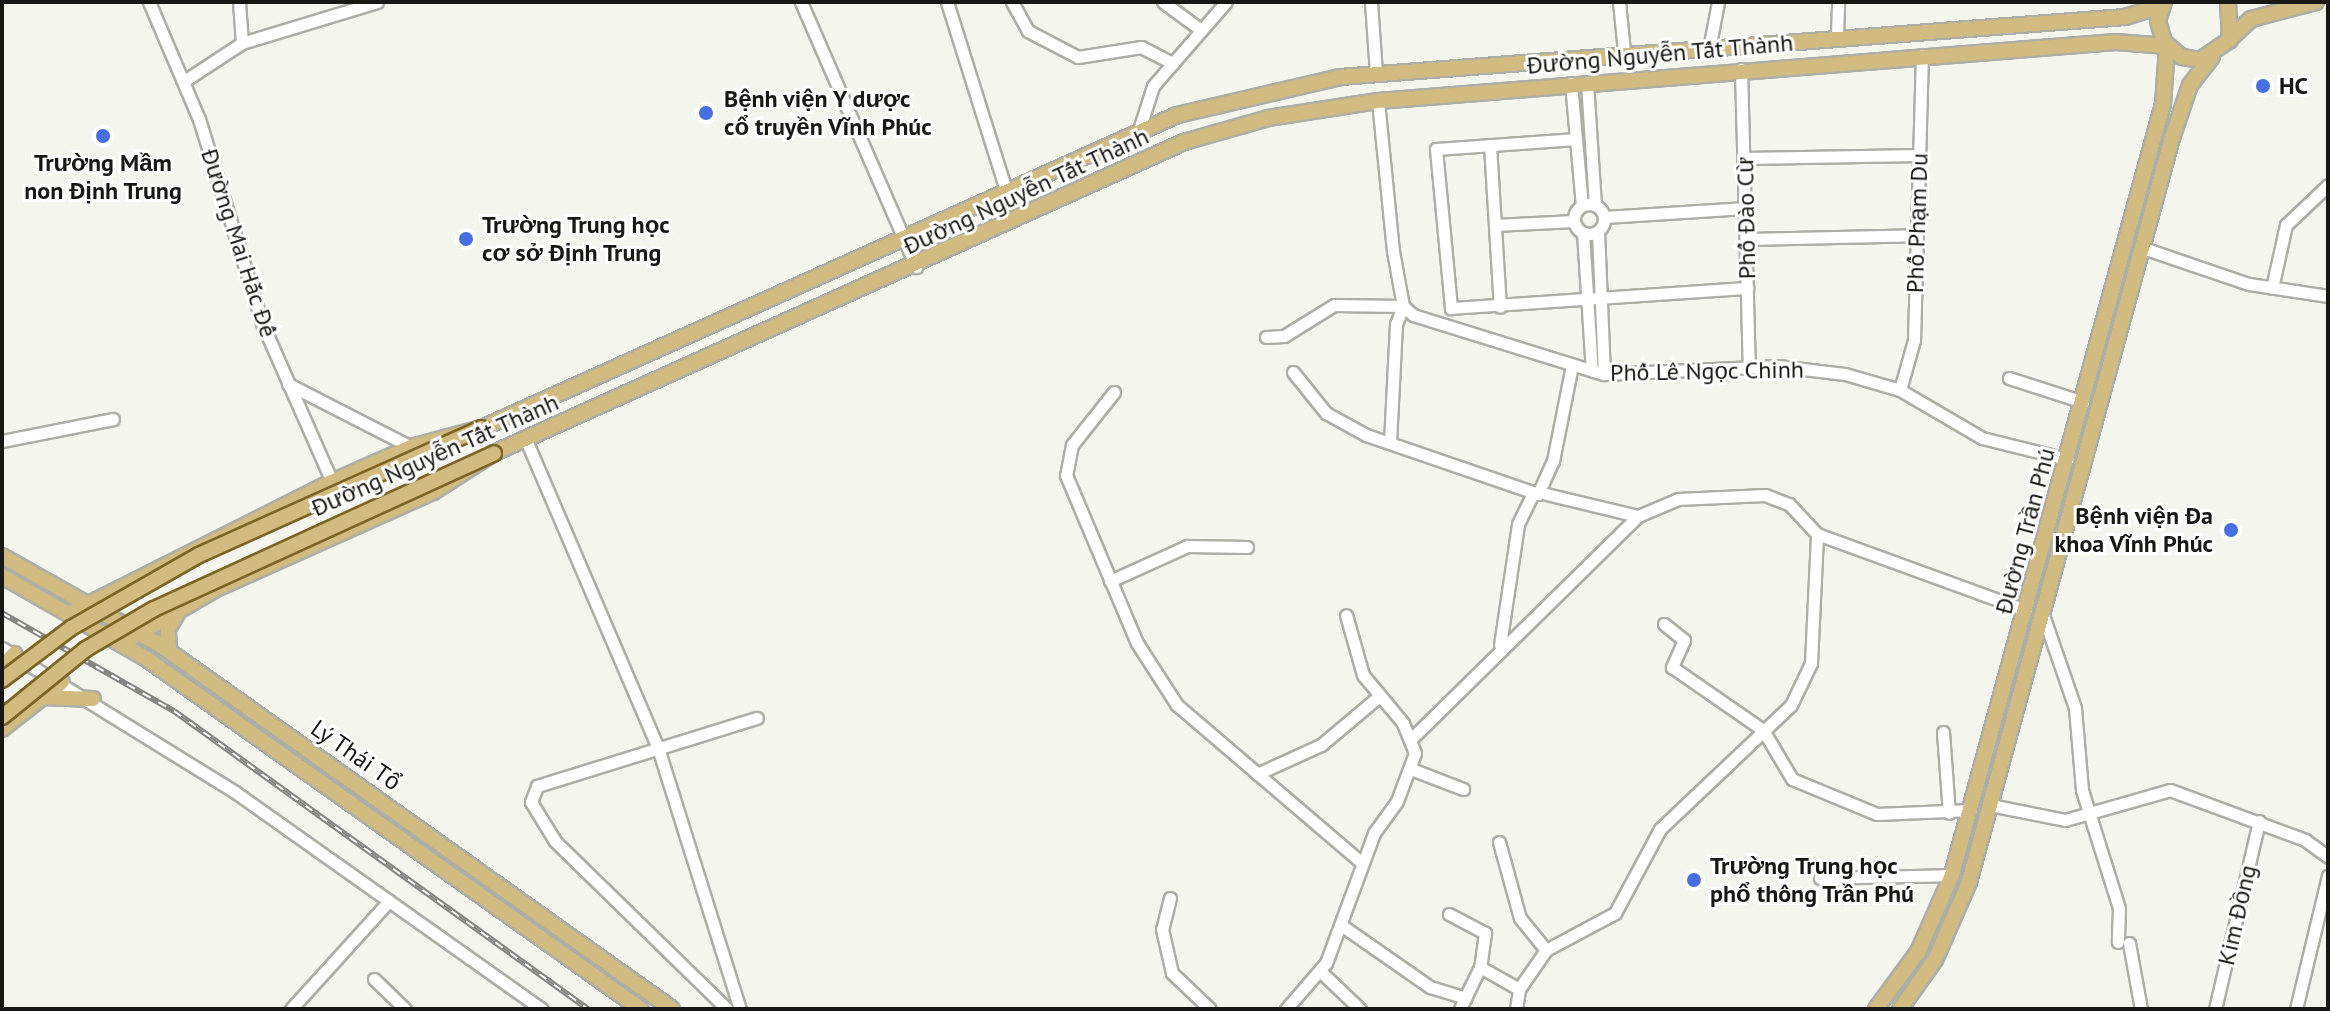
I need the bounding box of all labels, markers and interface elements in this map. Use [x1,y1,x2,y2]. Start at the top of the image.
street label: Đường Nguyễn Tất Thành [1525,28,1795,80]
place label: HC [2279,72,2308,100]
marker: HC [2254,77,2272,95]
place label: Bệnh viện Y dược cổ truyền Vĩnh Phúc [724,85,932,141]
marker: Bệnh viện Y dược cổ truyền Vĩnh Phúc [695,102,717,124]
street label: Đường Nguyễn Tất Thành [898,121,1154,261]
marker: Trường Mầm non Định Trung [94,127,112,145]
street label: Đường Mai Hắc Đế [195,145,283,341]
place label: Trường Mầm non Định Trung [24,149,182,205]
street label: Phố Phạm Du [1900,152,1934,294]
street label: Phố Đào Cừ [1731,156,1761,280]
place label: Trường Trung học cơ sở Định Trung [482,211,671,267]
marker: Trường Trung học cơ sở Định Trung [457,230,475,248]
street label: Phố Lê Ngọc Chinh [1609,355,1805,387]
street label: Đường Nguyễn Tất Thành [306,387,564,523]
street label: Đường Trần Phú [1989,445,2061,617]
place label: Bệnh viện Đa khoa Vĩnh Phúc [2054,502,2213,558]
marker: Bệnh viện Đa khoa Vĩnh Phúc [2220,519,2242,541]
street label: Lý Thái Tổ [305,713,407,797]
place label: Trường Trung học phổ thông Trần Phú [1710,852,1915,908]
street label: Kim Đồng [2211,862,2263,968]
marker: Trường Trung học phổ thông Trần Phú [1685,871,1703,889]

